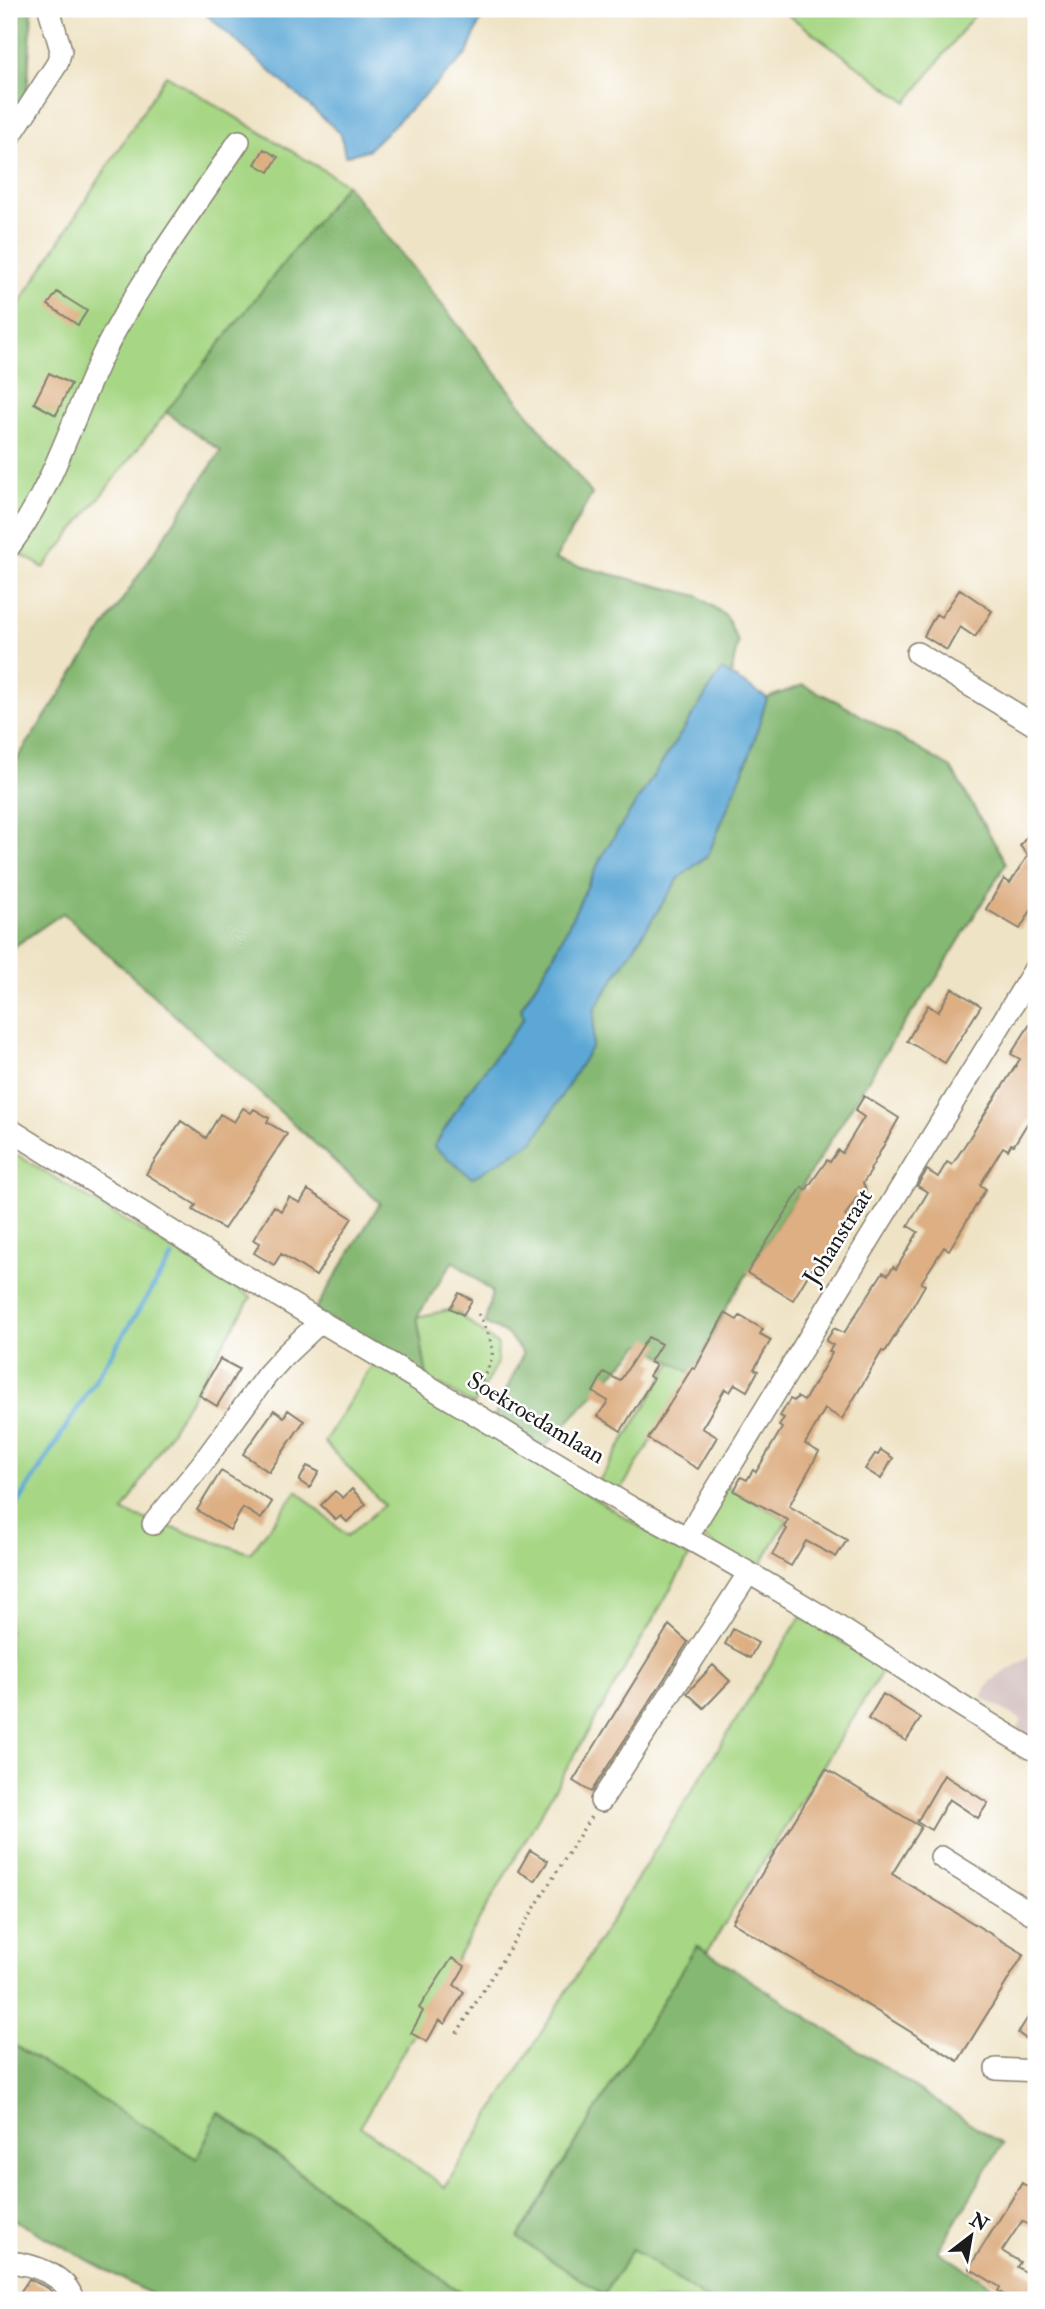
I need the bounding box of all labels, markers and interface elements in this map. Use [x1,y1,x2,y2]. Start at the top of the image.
street label: Johanstraat [796,1183,880,1292]
street label: Soekroedamlaan [461,1365,611,1471]
north arrow [936,2200,1006,2270]
text: N [965,2207,994,2237]

